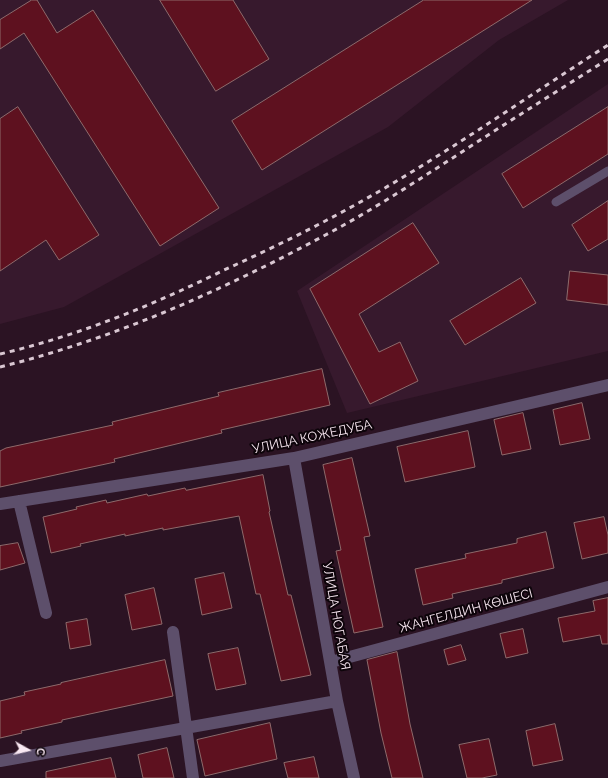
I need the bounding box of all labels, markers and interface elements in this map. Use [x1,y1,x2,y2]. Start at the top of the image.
street label: УЛИЦА КОЖЕДУБА [251,417,373,457]
street label: УЛИЦА НОГАБАЯ [319,561,353,671]
street label: ЖАНГЕЛДИН КӨШЕСІ [398,586,534,636]
north arrow [8,730,48,770]
text: С [33,747,47,756]

